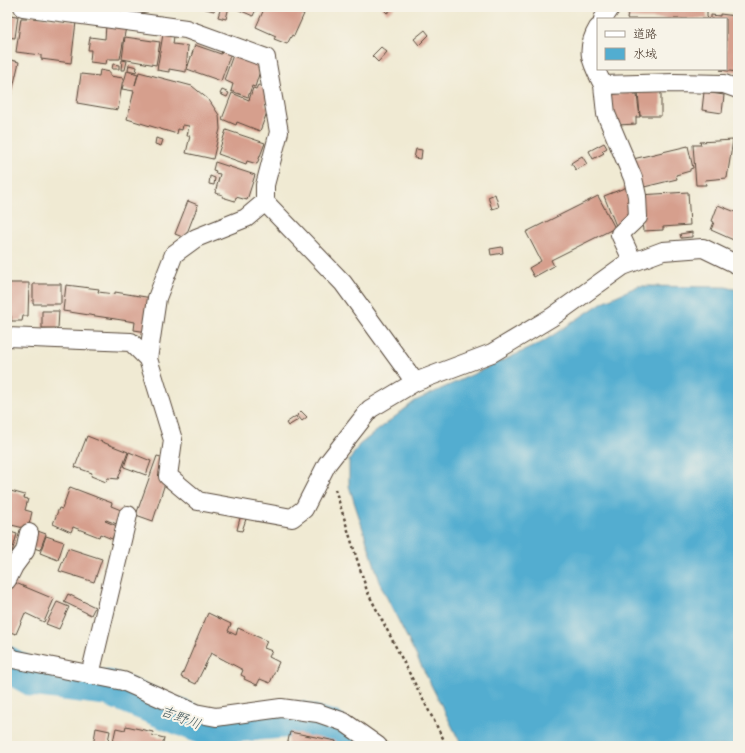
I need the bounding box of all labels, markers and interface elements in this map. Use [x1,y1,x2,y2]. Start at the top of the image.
legend [597,18,727,70]
text: 道路 [633,27,657,42]
text: 水域 [633,47,657,62]
water label: 吉野川 [158,702,203,733]

